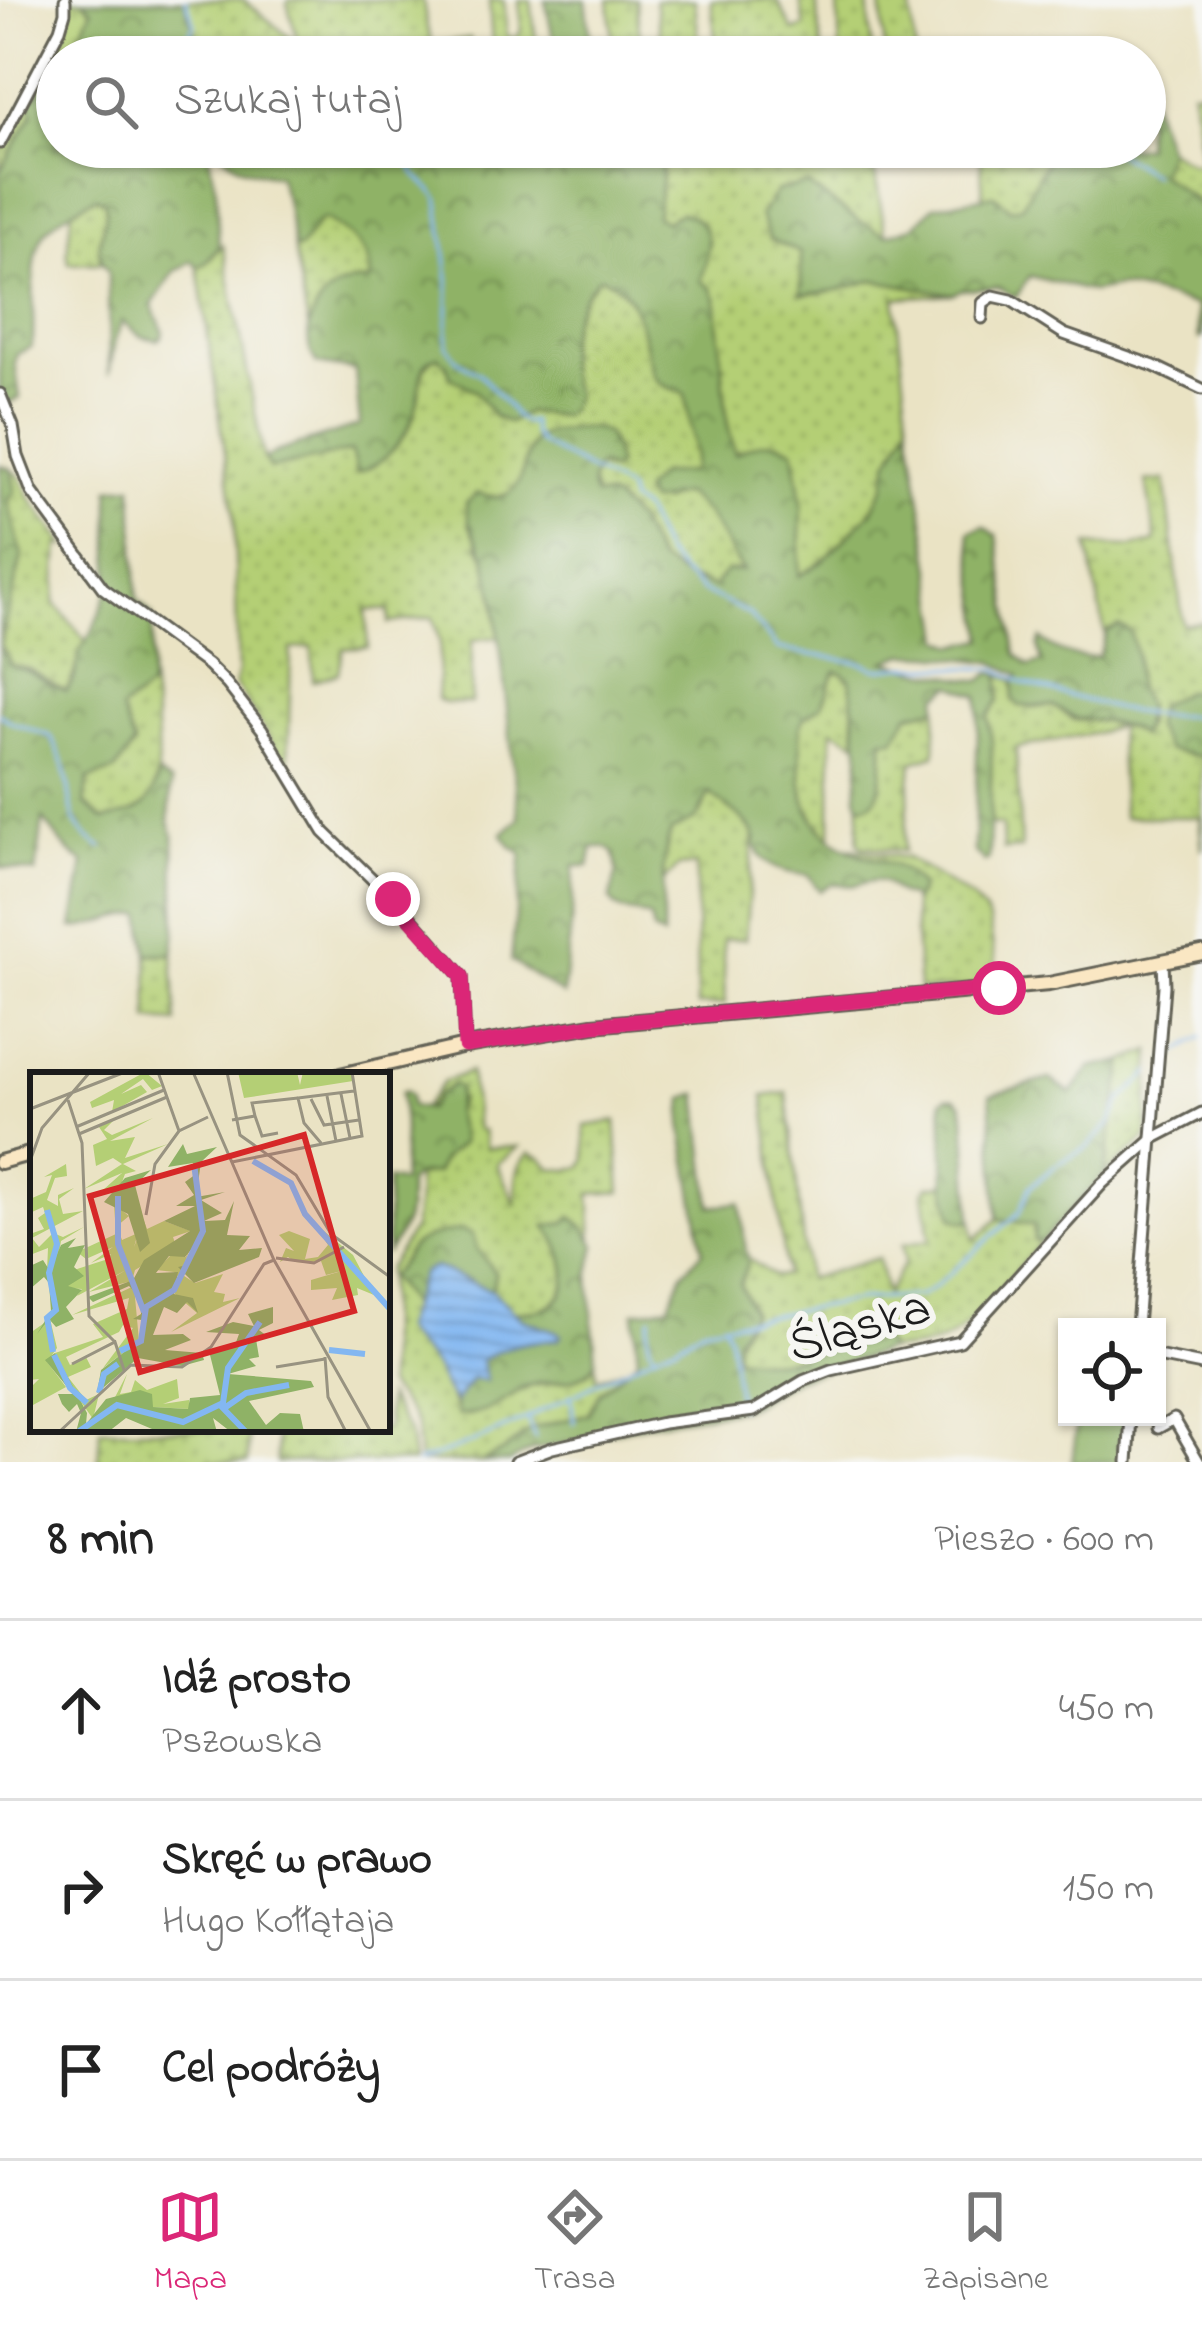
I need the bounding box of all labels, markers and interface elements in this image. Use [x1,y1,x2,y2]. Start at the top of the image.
search box [36,36,1166,168]
icon: search [78,69,144,135]
text: Szukaj tutaj [174,69,401,135]
route end [366,872,420,926]
route start [972,961,1026,1015]
inset map [30,1072,390,1432]
street label: Śląska [780,1272,940,1386]
map controls [1058,1318,1166,1426]
button: locate [1058,1318,1166,1426]
text: 8 min [48,1503,154,1578]
text: Pieszo · 600 m [934,1512,1154,1569]
text: Idź prosto [162,1648,351,1714]
icon: ahead [48,1677,114,1743]
text: 450 m [1059,1681,1154,1738]
text: Pszowska [162,1714,322,1771]
text: Skręć w prawo [162,1828,432,1894]
icon: right [48,1857,114,1923]
text: 150 m [1062,1861,1154,1918]
text: Hugo Kołłątaja [162,1894,394,1951]
icon: arrive [48,2037,114,2103]
text: Cel podróży [162,2037,380,2103]
tab: Mapa [153,2184,227,2304]
tab: Trasa [534,2184,616,2304]
tab: Zapisane [922,2184,1049,2304]

